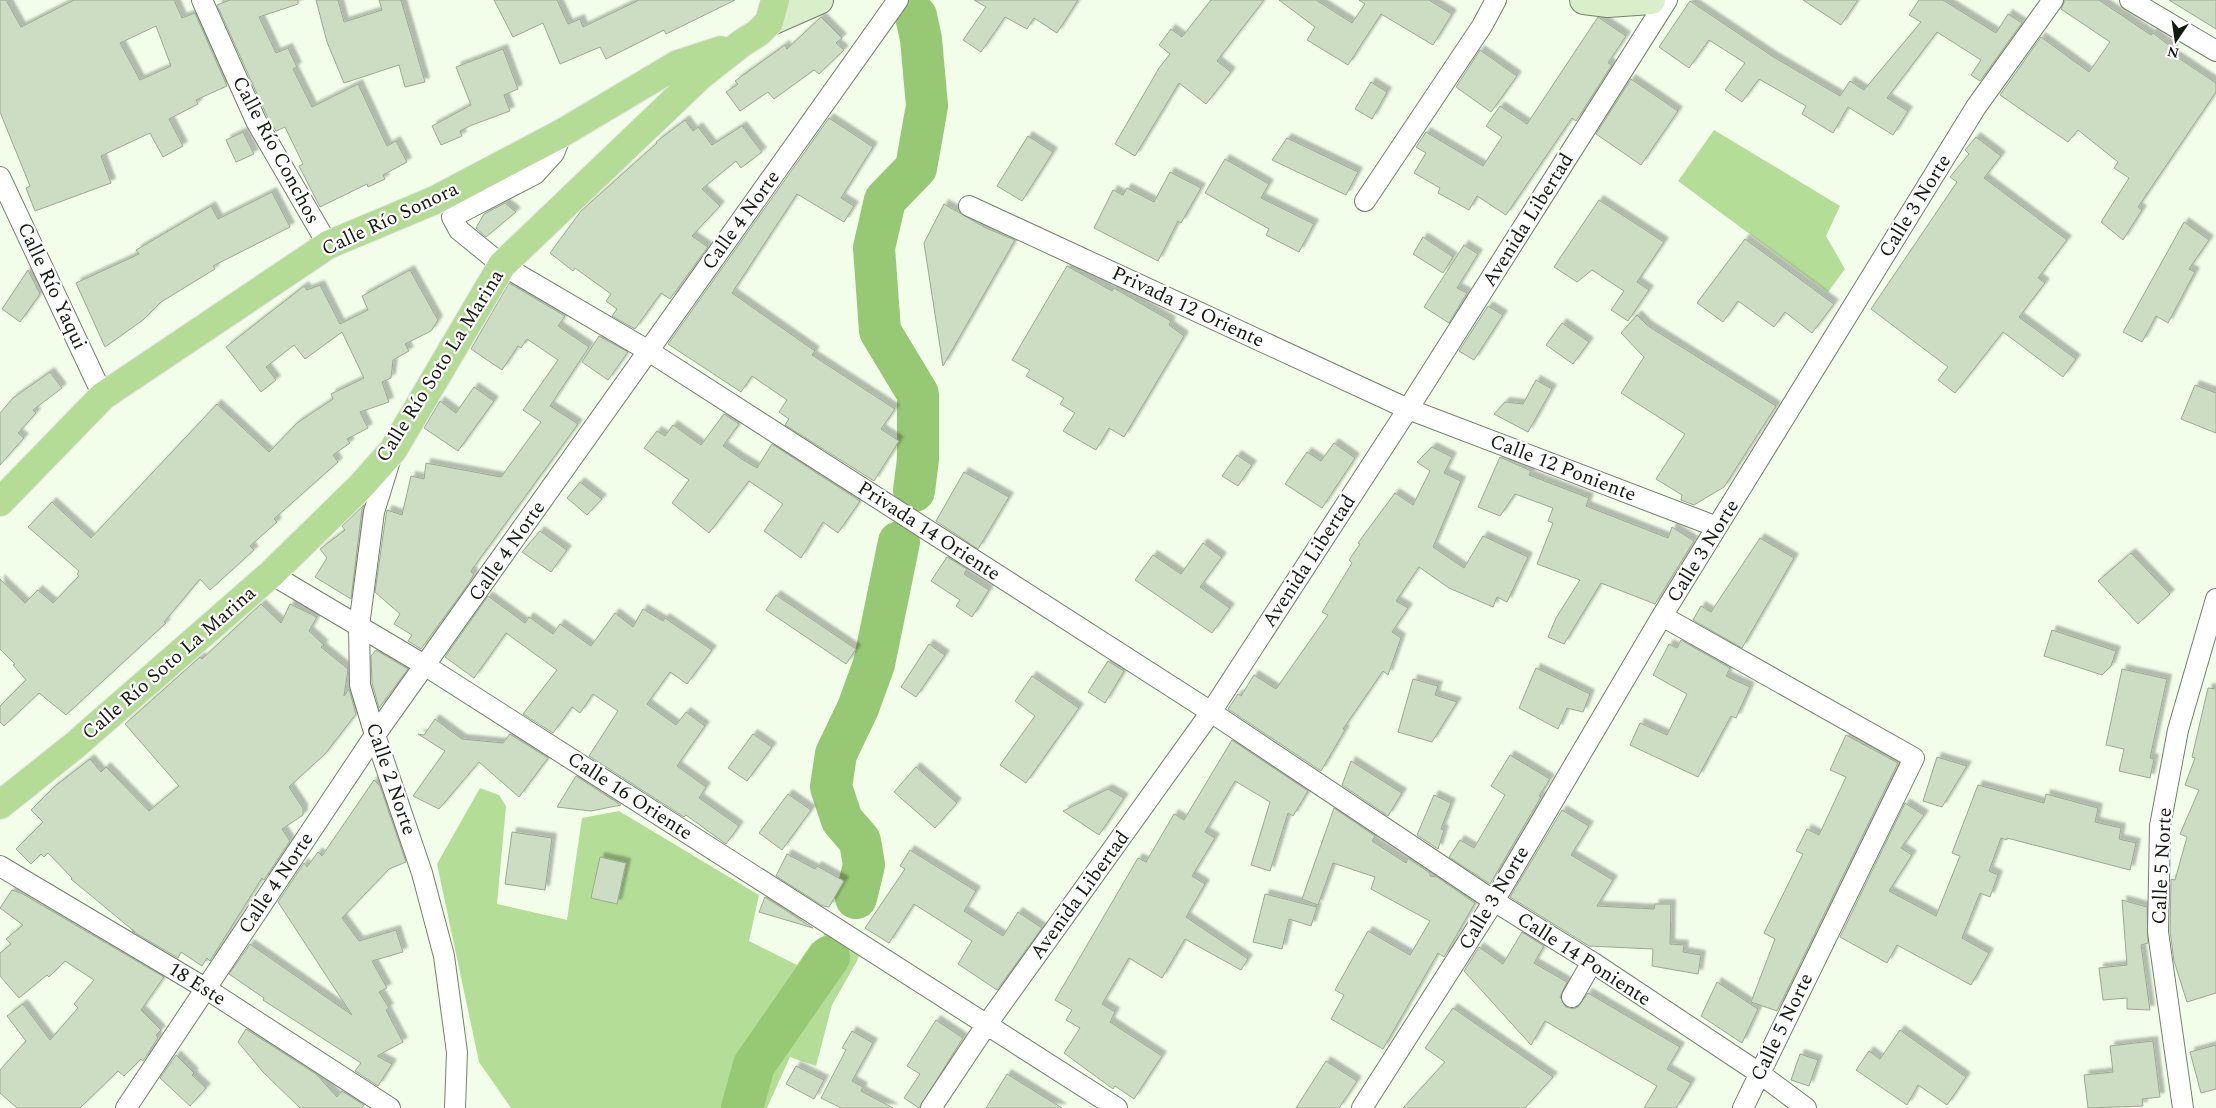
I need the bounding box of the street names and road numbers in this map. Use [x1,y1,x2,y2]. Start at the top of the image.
street label: Calle Río Conchos [224,71,328,229]
street label: Avenida Libertad [1475,147,1581,293]
street label: Calle 3 Norte [1871,148,1959,264]
street label: Calle 4 Norte [694,164,788,276]
street label: Calle Río Sonora [317,174,464,264]
street label: Calle Río Yaqui [9,217,95,355]
street label: Privada 12 Oriente [1107,258,1269,356]
street label: Calle Río Soto La Marina [368,264,512,468]
street label: Calle 12 Poniente [1485,426,1641,510]
street label: Privada 14 Oriente [851,473,1007,589]
street label: Avenida Libertad [1255,489,1363,633]
street label: Calle 3 Norte [1659,493,1747,609]
street label: Calle 4 Norte [461,494,553,608]
street label: Calle Río Soto La Marina [75,579,263,747]
street label: Calle 2 Norte [358,719,424,839]
street label: Calle 16 Oriente [561,744,699,848]
street label: Calle 5 Norte [2144,807,2180,925]
street label: Avenida Libertad [1023,824,1137,966]
street label: Calle 4 Norte [231,826,321,940]
street label: Calle 3 Norte [1451,840,1537,956]
street label: Calle 14 Poniente [1511,904,1657,1014]
street label: 18 Este [162,955,232,1013]
street label: Calle 5 Norte [1743,968,1821,1086]

